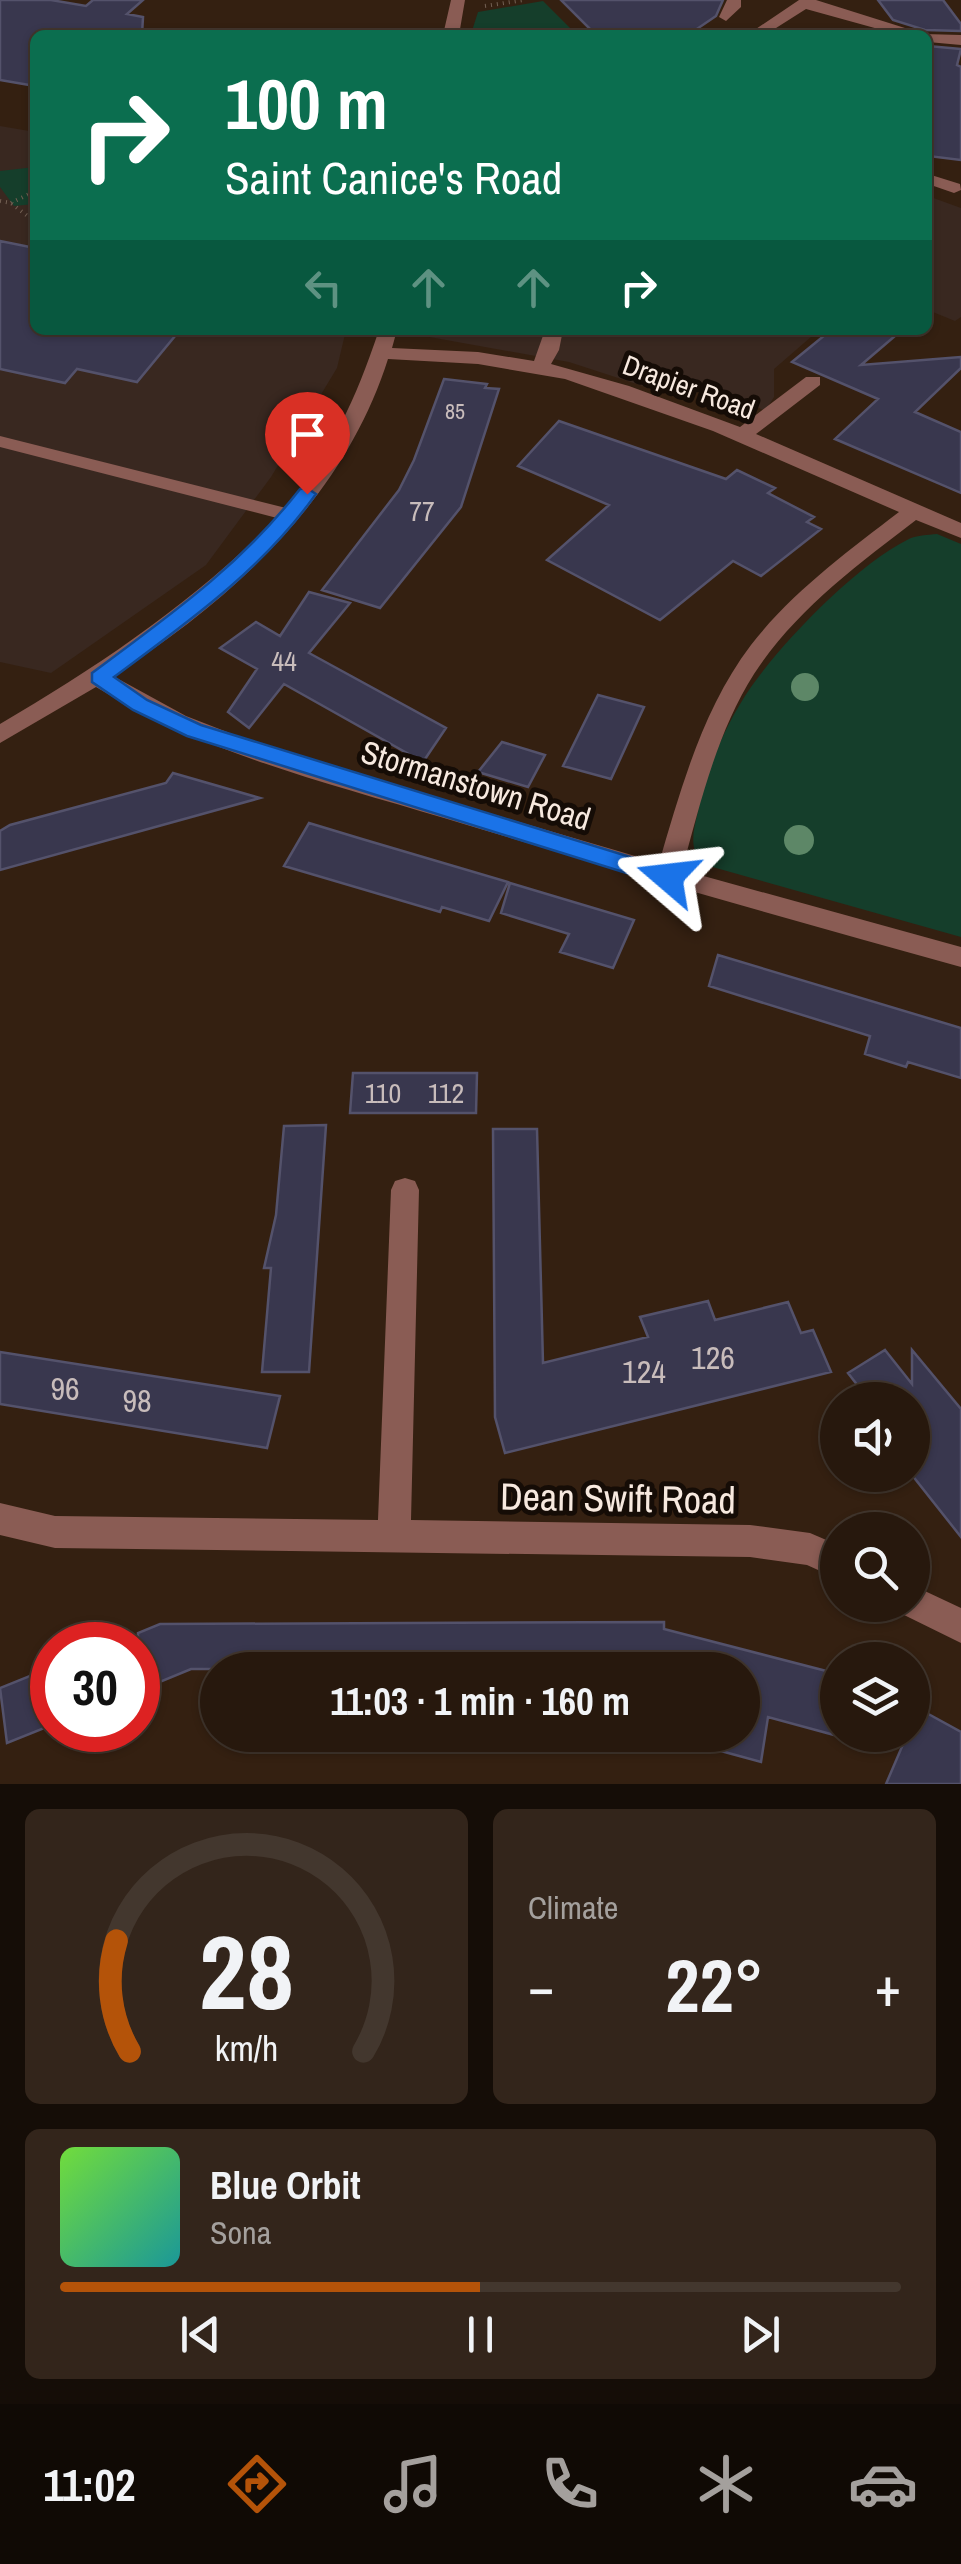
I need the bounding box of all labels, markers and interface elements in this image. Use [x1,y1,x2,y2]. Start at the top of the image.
text: 100 m [225,57,388,151]
icon: right [60,70,190,200]
text: Saint Canice's Road [225,147,562,208]
icon: left [296,260,351,315]
icon: ahead [401,260,456,315]
icon: ahead [506,260,561,315]
icon: right [611,260,666,315]
street label: Drapier Road [618,346,760,428]
pin [265,392,350,495]
house number: 85 [445,396,465,426]
icon: arrive [280,407,335,462]
house number: 77 [409,492,435,530]
house number: 44 [271,642,297,680]
street label: Stormanstown Road [356,730,596,840]
position arrow [616,825,720,929]
house number: 110 [365,1074,401,1112]
house number: 112 [428,1074,464,1112]
house number: 126 [691,1336,735,1379]
house number: 124 [622,1350,666,1393]
house number: 96 [50,1367,80,1410]
house number: 98 [122,1379,152,1422]
map controls [820,1382,930,1752]
button: sound [820,1382,930,1492]
street label: Dean Swift Road [500,1470,736,1526]
button: search [820,1512,930,1622]
speed limit sign: 30 [30,1622,160,1752]
button: layers [820,1642,930,1752]
text: 11:03 · 1 min · 160 m [330,1676,630,1727]
text: Climate [528,1886,618,1929]
text: 28 [199,1901,294,2041]
text: 22° [665,1934,764,2035]
text: − [528,1949,554,2023]
text: + [875,1949,901,2023]
text: km/h [215,2024,278,2072]
text: Blue Orbit [210,2160,361,2211]
text: Sona [210,2211,271,2254]
icon: previous [173,2307,228,2362]
icon: pause [453,2307,508,2362]
icon: next [733,2307,788,2362]
icon: directions [222,2449,292,2519]
icon: music [378,2449,448,2519]
icon: phone [535,2449,605,2519]
icon: climate [691,2449,761,2519]
icon: car [848,2449,918,2519]
text: 11:02 [43,2454,136,2515]

